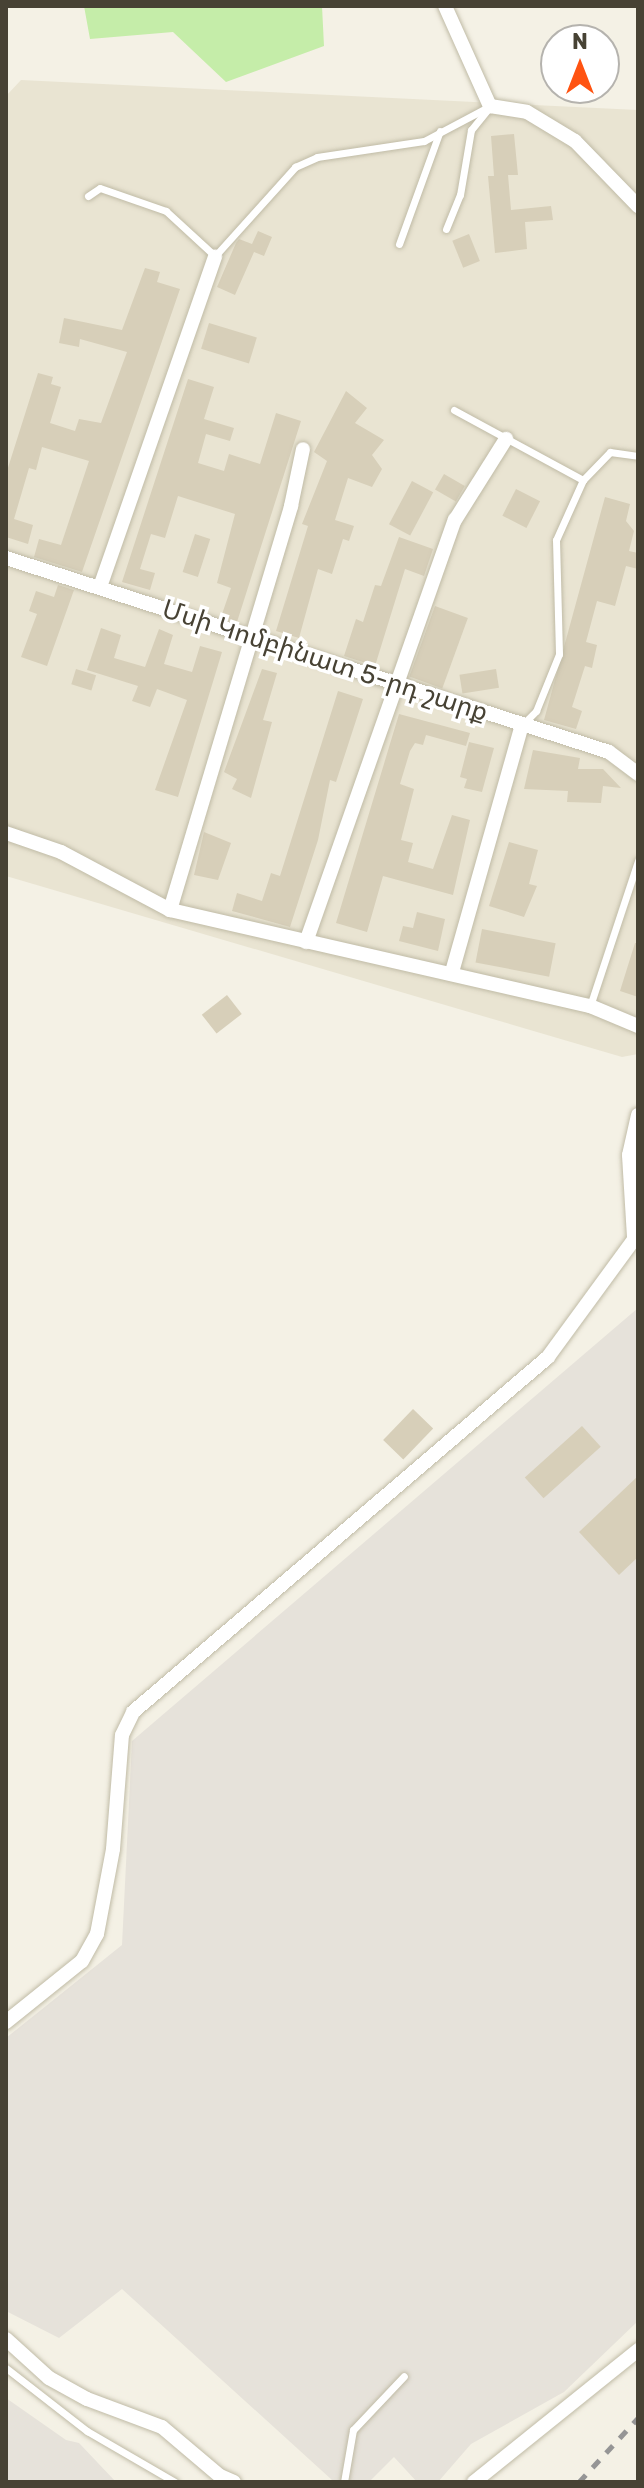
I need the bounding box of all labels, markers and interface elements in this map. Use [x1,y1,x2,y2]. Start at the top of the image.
north arrow [540,24,620,104]
text: N [572,28,588,55]
street label: Մսի Կոմբինատ 5-րդ շարք [158,594,492,728]

